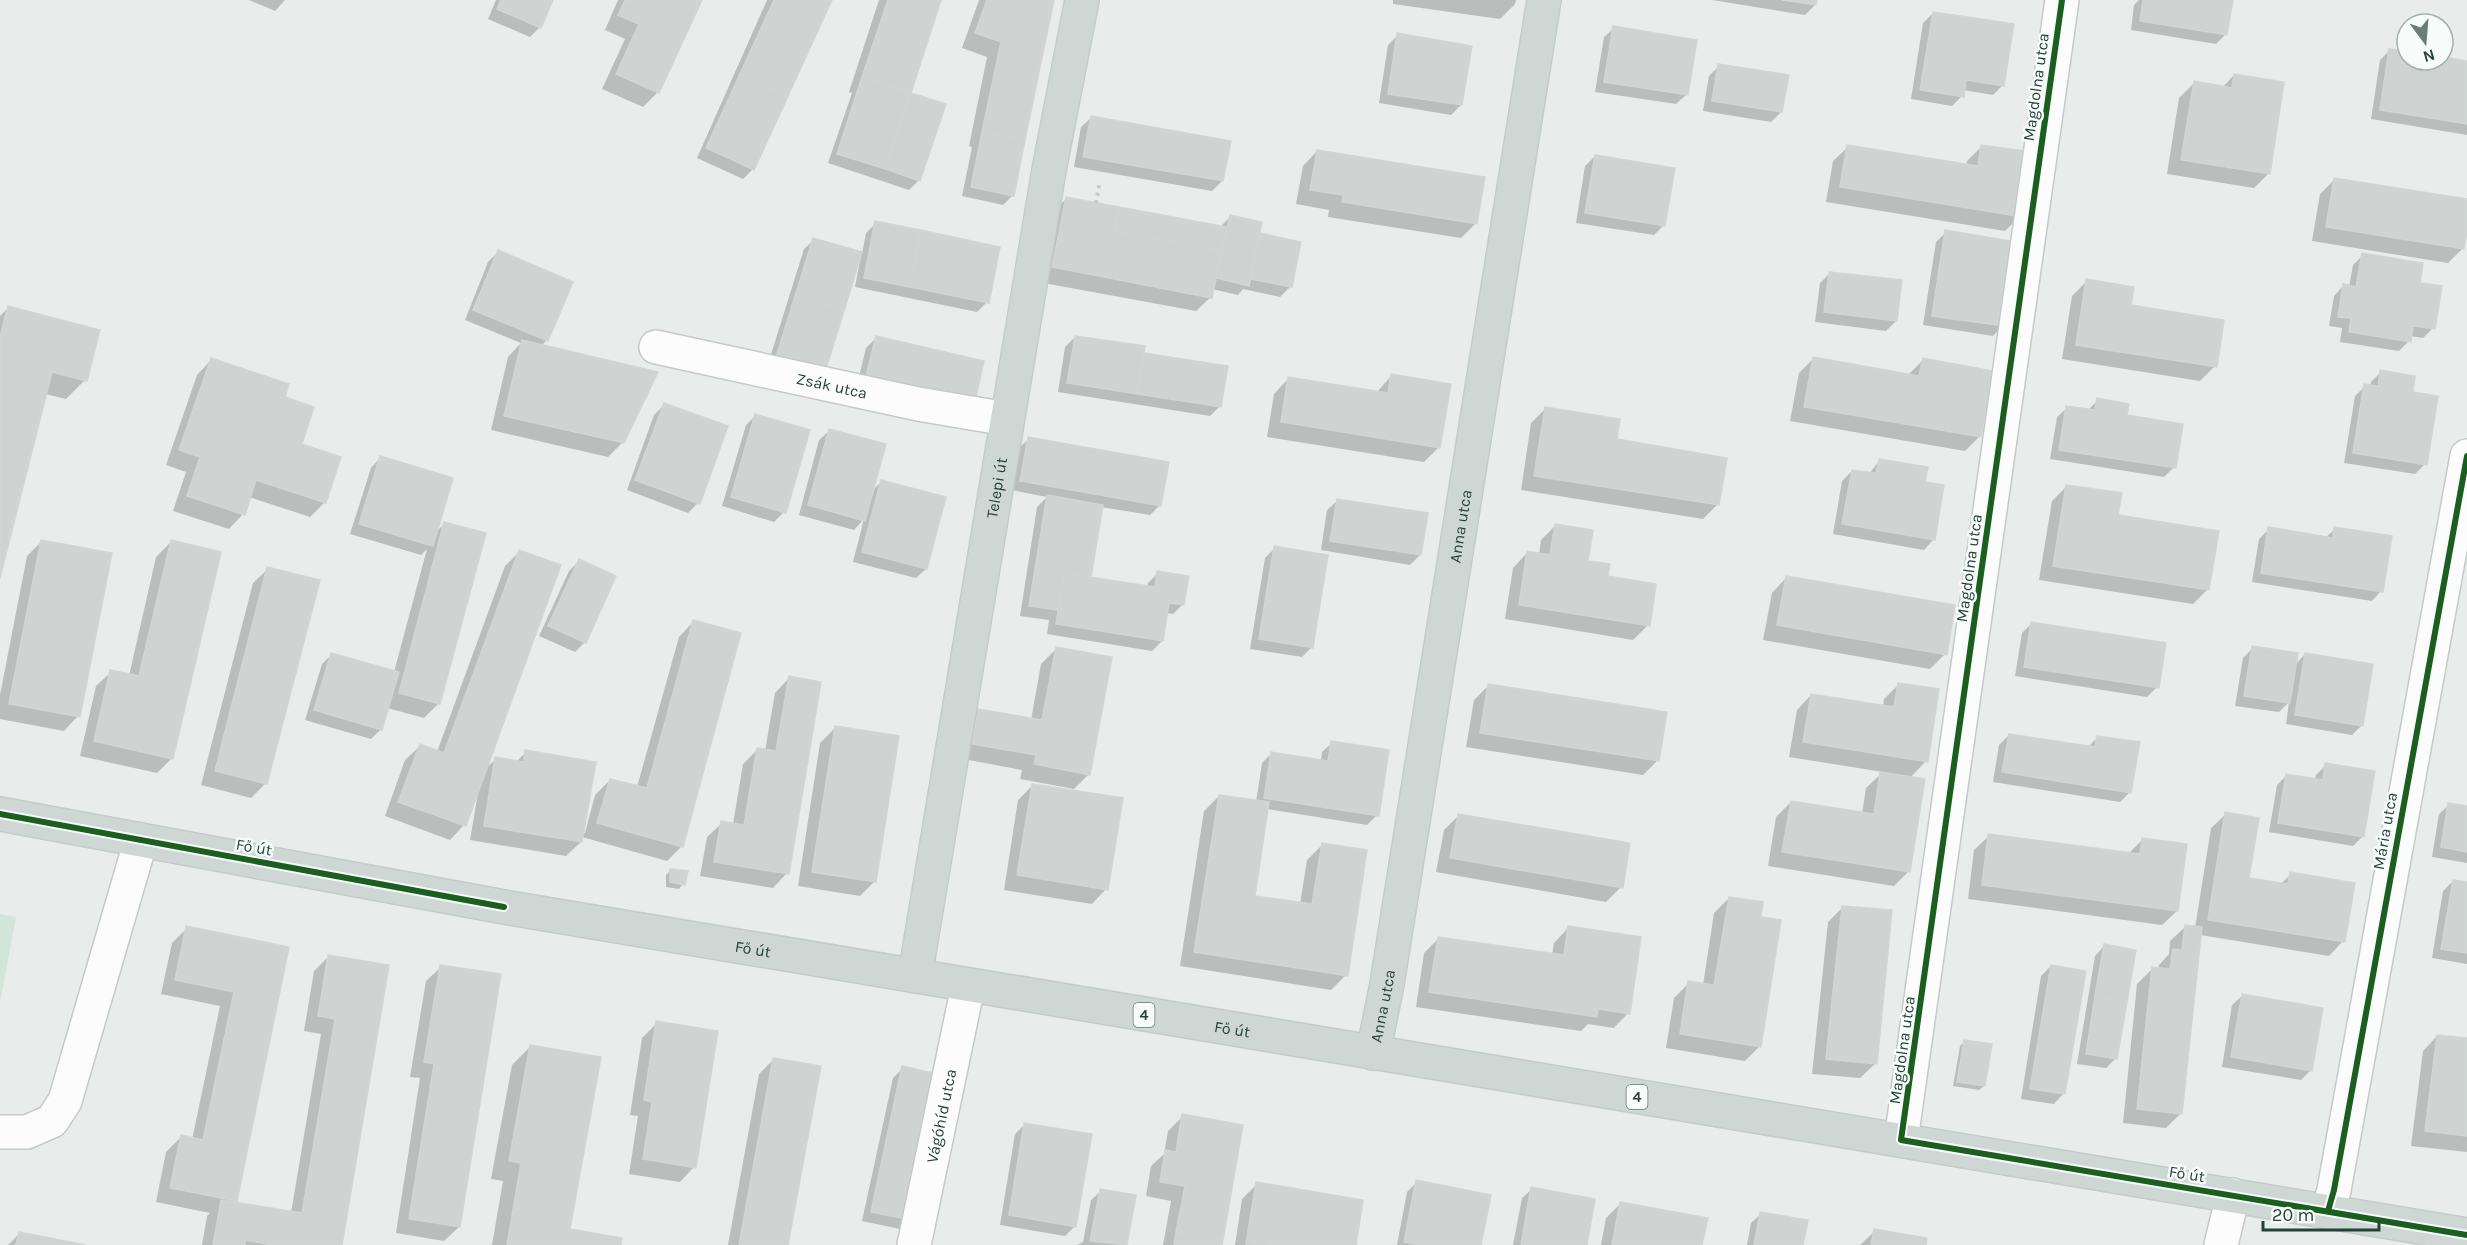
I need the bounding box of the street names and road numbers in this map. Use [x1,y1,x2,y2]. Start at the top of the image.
street label: Magdolna utca [2019,32,2053,142]
street label: Zsák utca [795,368,869,402]
street label: Telepi út [982,456,1011,520]
street label: Anna utca [1445,488,1475,564]
street label: Magdolna utca [1952,513,1986,623]
street label: Mária utca [2369,791,2401,871]
street label: Fő út [235,835,273,859]
street label: Fő út [734,936,772,961]
street label: Anna utca [1366,968,1399,1044]
street label: Magdolna utca [1885,995,1919,1105]
road number: 4 [1134,1003,1154,1027]
street label: Fő út [1213,1016,1252,1041]
street label: Vágóhíd utca [922,1067,960,1165]
road number: 4 [1626,1085,1648,1109]
street label: Fő út [2168,1162,2206,1186]

